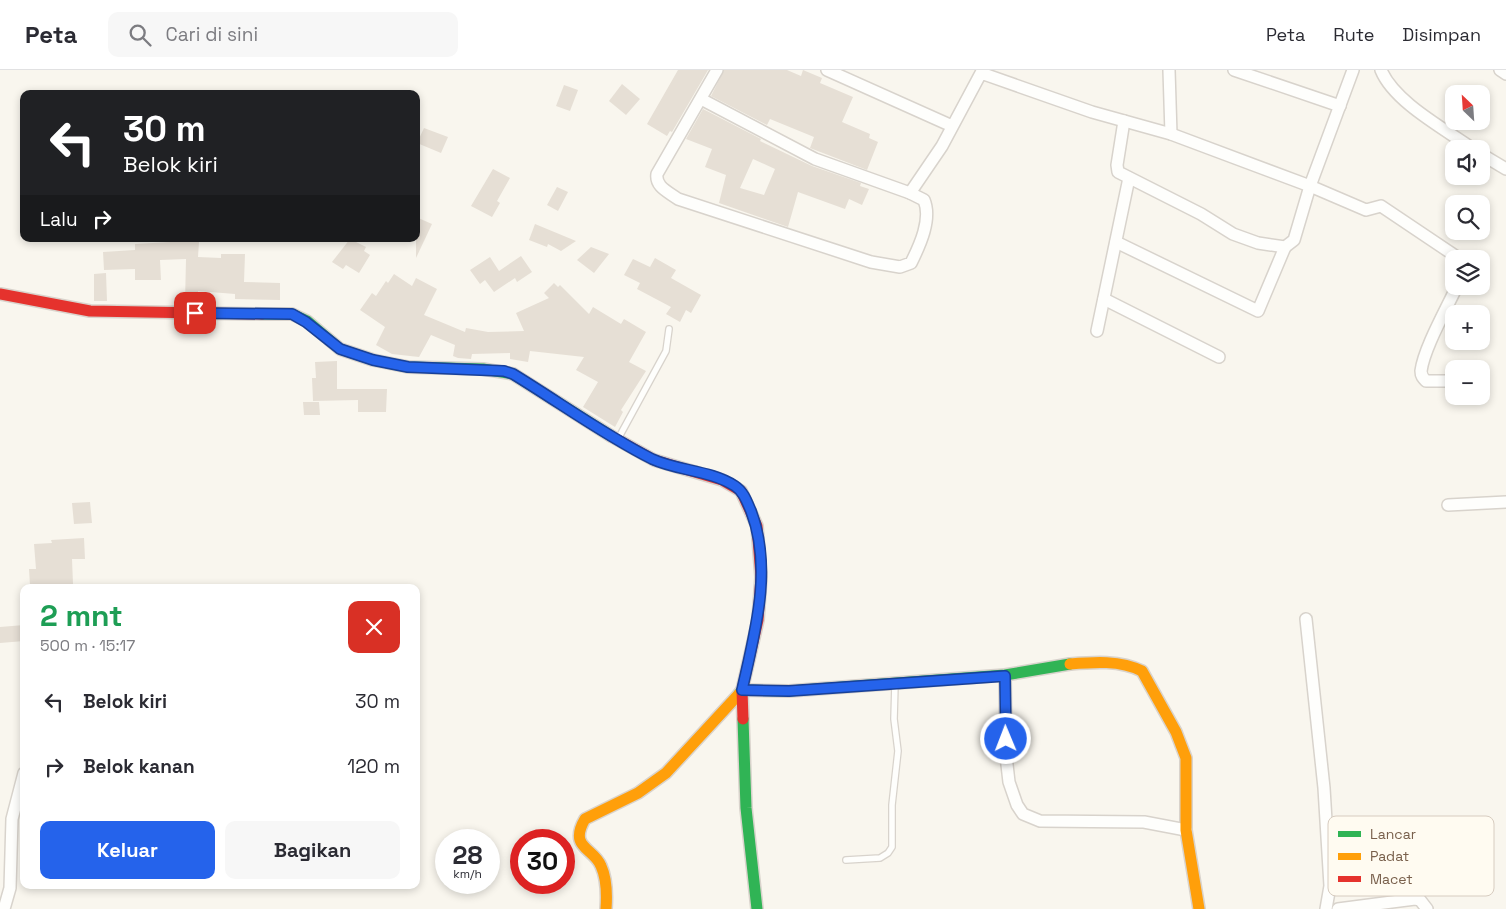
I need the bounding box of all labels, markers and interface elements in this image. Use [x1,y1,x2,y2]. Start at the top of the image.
search box [108,12,458,57]
text: Peta [25,19,78,50]
icon: search [126,21,154,49]
text: Cari di sini [166,22,258,47]
text: Peta [1266,23,1305,46]
text: Rute [1333,23,1374,46]
text: Disimpan [1402,23,1481,46]
north arrow [1445,85,1490,130]
map controls [1445,85,1490,405]
text: 30 m [123,107,206,151]
icon: left [40,110,105,175]
button: sound [1445,140,1490,185]
text: Belok kiri [123,150,218,178]
button: search [1445,195,1490,240]
icon: right [88,205,116,233]
text: Lalu [40,207,78,232]
button: layers [1445,250,1490,295]
pin [174,292,216,334]
icon: arrive [181,299,209,327]
button: + [1445,305,1490,350]
button: − [1445,360,1490,405]
text: 2 mnt [40,596,123,635]
button: close [348,601,400,653]
text: 500 m · 15:17 [40,635,135,656]
icon: left [40,688,68,716]
text: Belok kiri [83,689,167,714]
text: 30 m [355,689,400,714]
position arrow [979,712,1031,764]
icon: right [40,753,68,781]
text: Belok kanan [83,754,195,779]
text: 120 m [347,754,400,779]
legend [1328,816,1494,896]
button: Keluar [40,821,215,879]
button: Bagikan [225,821,400,879]
text: Lancar [1370,825,1416,843]
speed limit sign: 30 [510,829,575,894]
text: 28 [453,839,482,871]
text: Padat [1370,847,1409,865]
text: km/h [453,866,482,882]
text: Macet [1370,870,1413,888]

